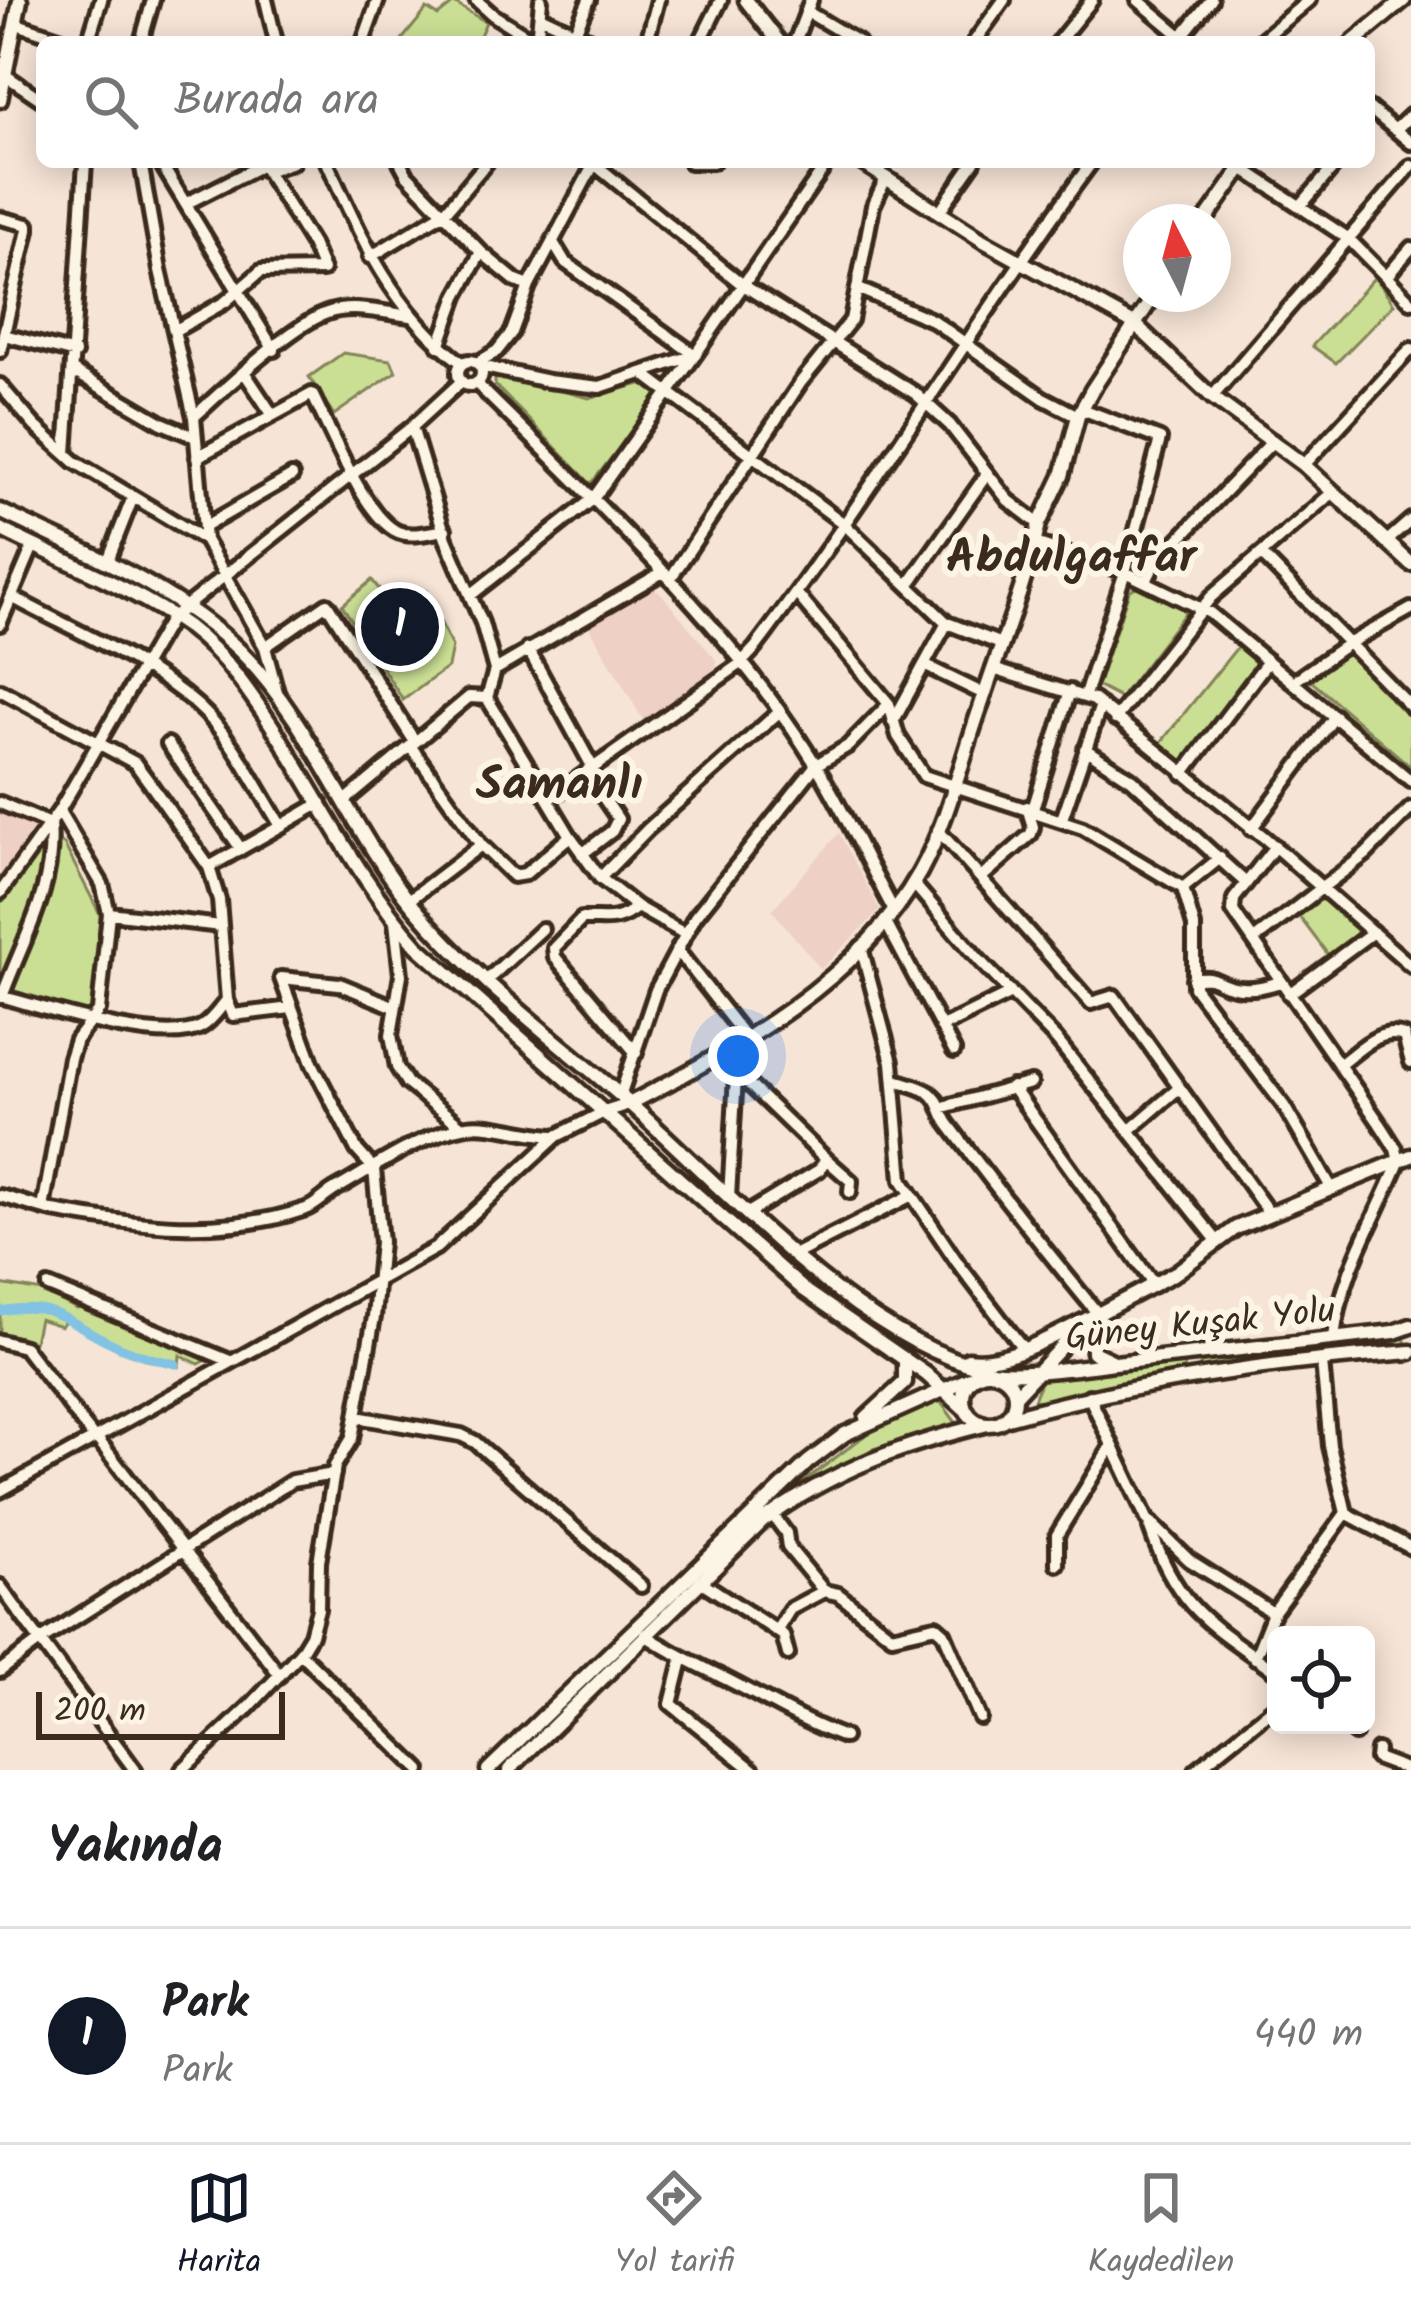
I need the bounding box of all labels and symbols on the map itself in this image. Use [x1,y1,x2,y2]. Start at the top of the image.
north arrow [1123,204,1231,312]
district label: Abdulgaffar [946,521,1199,597]
pin: 1 [361,582,439,672]
district label: Samanlı [476,748,642,824]
your location [708,1026,768,1086]
street label: Güney Kuşak Yolu [1063,1283,1338,1368]
scale bar [36,1686,285,1739]

